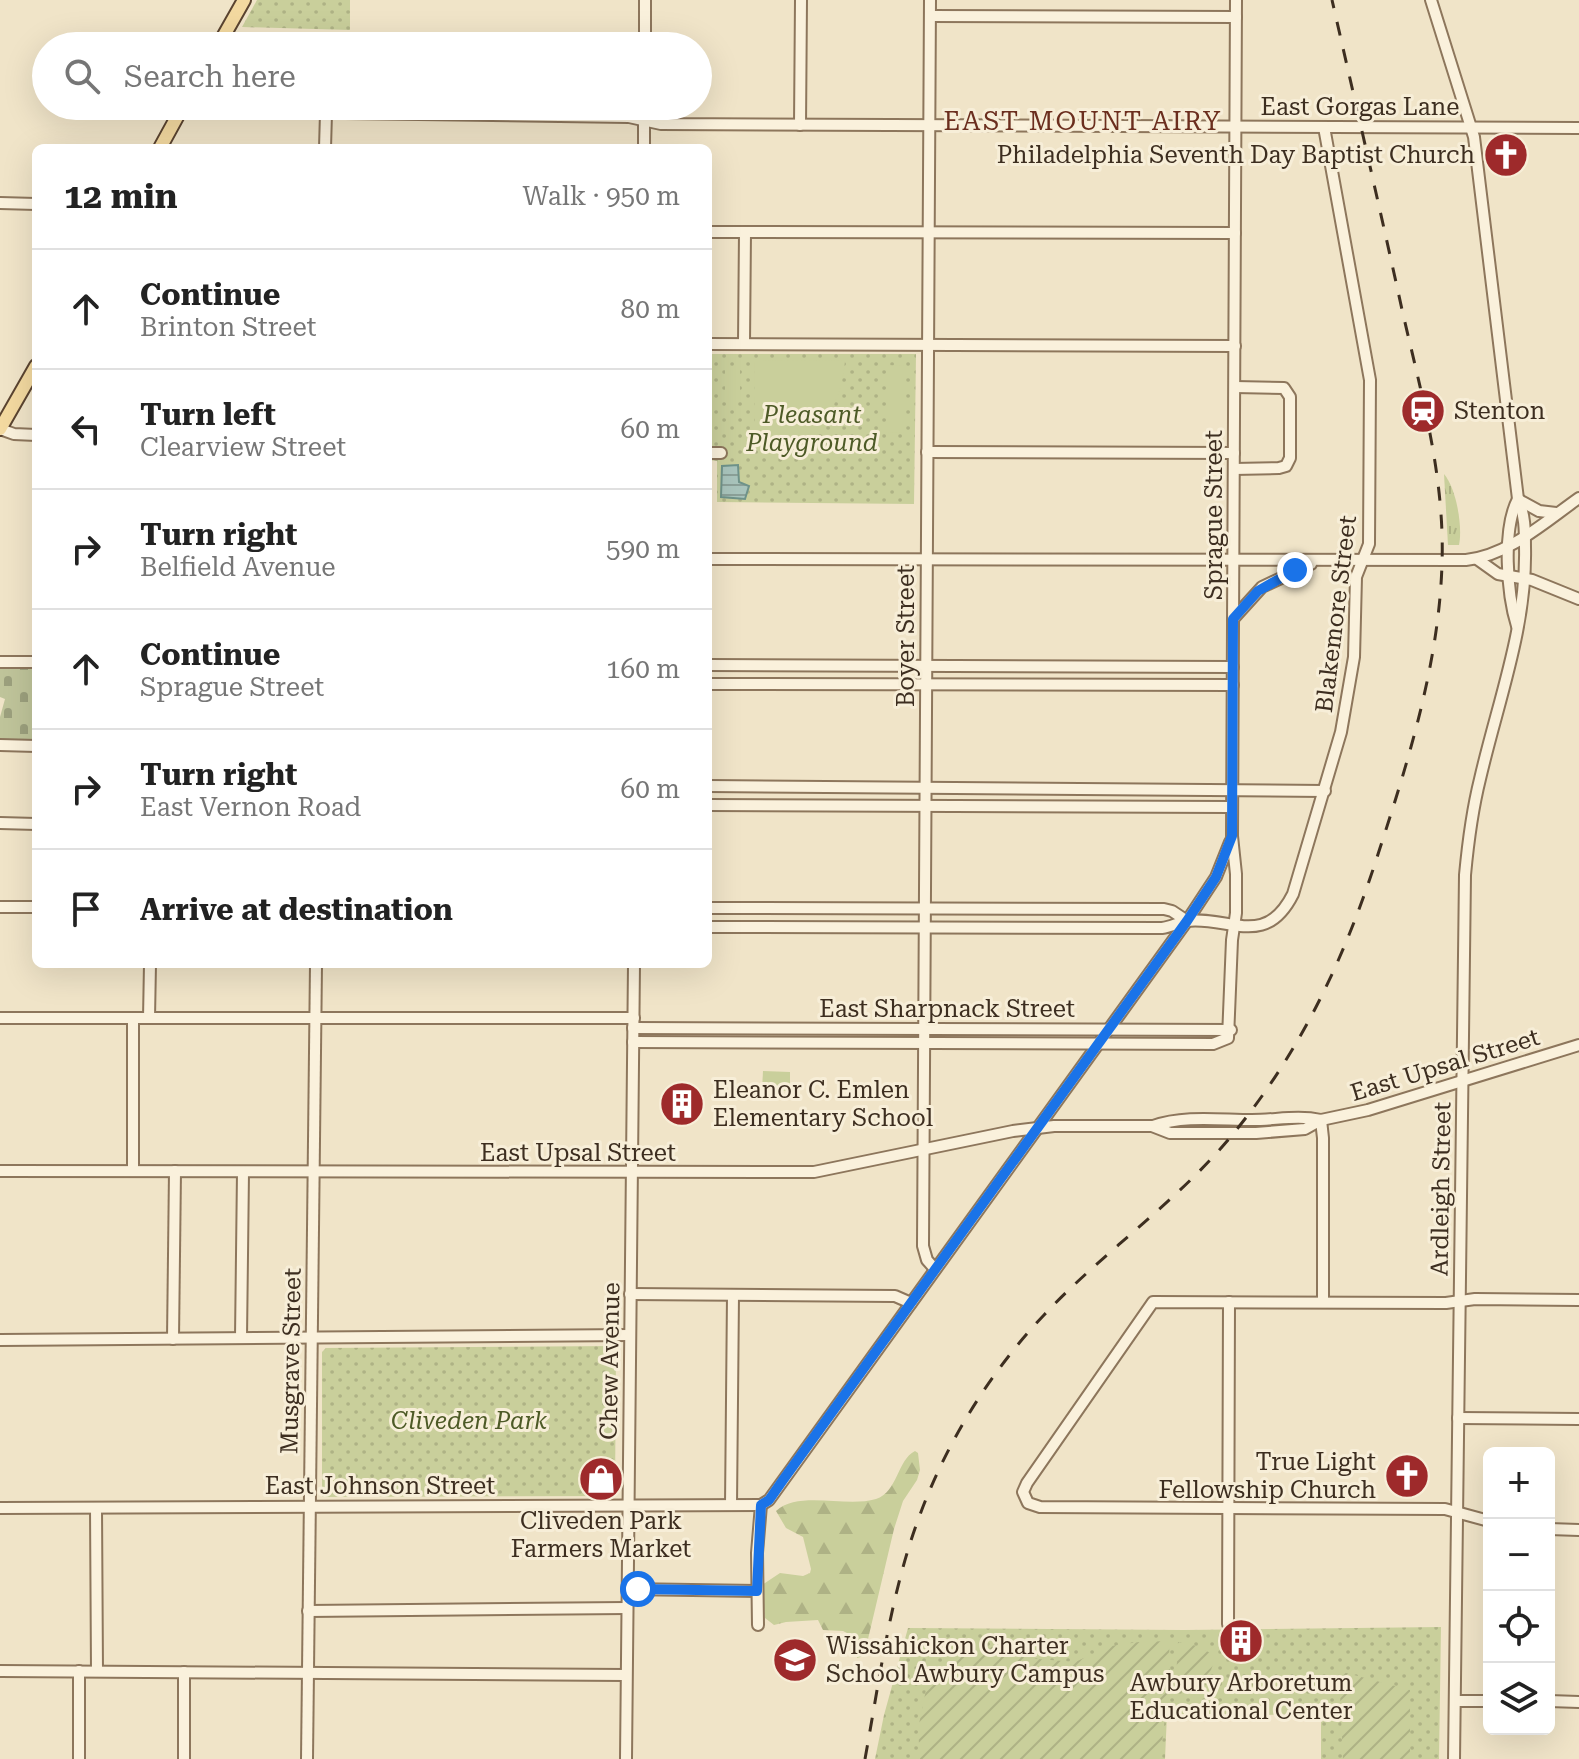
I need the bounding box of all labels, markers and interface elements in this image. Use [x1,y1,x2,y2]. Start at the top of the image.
search box [32,32,712,120]
icon: search [60,54,104,98]
text: Search here [124,59,296,94]
street label: East Gorgas Lane [1261,93,1459,121]
district label: EAST MOUNT AIRY [944,106,1222,136]
church icon: Philadelphia Seventh Day Baptist Church [1482,131,1530,179]
place label: Philadelphia Seventh Day Baptist Church [997,141,1475,169]
text: 12 min [64,176,178,216]
text: Walk · 950 m [522,181,680,211]
text: Continue [140,277,280,312]
icon: ahead [64,287,108,331]
text: 80 m [621,294,680,324]
text: Brinton Street [140,312,316,342]
station icon: Stenton [1399,387,1447,435]
text: Turn left [140,397,276,432]
place label: Stenton [1454,397,1545,425]
park label: Pleasant Playground [745,401,878,457]
icon: left [64,407,108,451]
text: 60 m [621,414,680,444]
street label: Sprague Street [1200,430,1228,600]
text: Clearview Street [140,432,346,462]
street label: Blakemore Street [1310,514,1362,714]
text: Turn right [140,517,297,552]
icon: right [64,527,108,571]
text: 590 m [606,534,680,564]
text: Belfield Avenue [140,552,336,582]
route end [1277,552,1313,588]
street label: Boyer Street [892,565,920,707]
text: Continue [140,637,280,672]
icon: ahead [64,647,108,691]
text: 160 m [606,654,680,684]
text: Sprague Street [140,672,324,702]
text: Turn right [140,757,297,792]
icon: right [64,767,108,811]
text: 60 m [621,774,680,804]
text: East Vernon Road [140,792,361,822]
icon: arrive [64,887,108,931]
text: Arrive at destination [140,892,453,927]
street label: East Sharpnack Street [819,995,1075,1023]
street label: East Upsal Street [1347,1023,1543,1107]
place label: Eleanor C. Emlen Elementary School [713,1076,933,1132]
building icon: Eleanor C. Emlen Elementary School [658,1080,706,1128]
street label: Ardleigh Street [1425,1102,1457,1276]
street label: East Upsal Street [480,1139,676,1167]
street label: Musgrave Street [275,1268,307,1454]
street label: Chew Avenue [595,1282,625,1440]
park label: Cliveden Park [391,1407,547,1435]
map controls [1483,1447,1555,1735]
button: + [1483,1447,1555,1519]
place label: True Light Fellowship Church [1159,1448,1376,1504]
church icon: True Light Fellowship Church [1383,1452,1431,1500]
shop icon: Cliveden Park Farmers Market [577,1455,625,1503]
street label: East Johnson Street [265,1472,495,1500]
place label: Cliveden Park Farmers Market [511,1507,691,1563]
button: − [1483,1519,1555,1591]
route start [620,1571,656,1607]
button: locate [1483,1591,1555,1663]
building icon: Awbury Arboretum Educational Center [1217,1617,1265,1665]
place label: Wissahickon Charter School Awbury Campus [826,1632,1104,1688]
school or university icon: Wissahickon Charter School Awbury Campus [771,1636,819,1684]
button: layers [1483,1663,1555,1735]
place label: Awbury Arboretum Educational Center [1129,1669,1353,1725]

